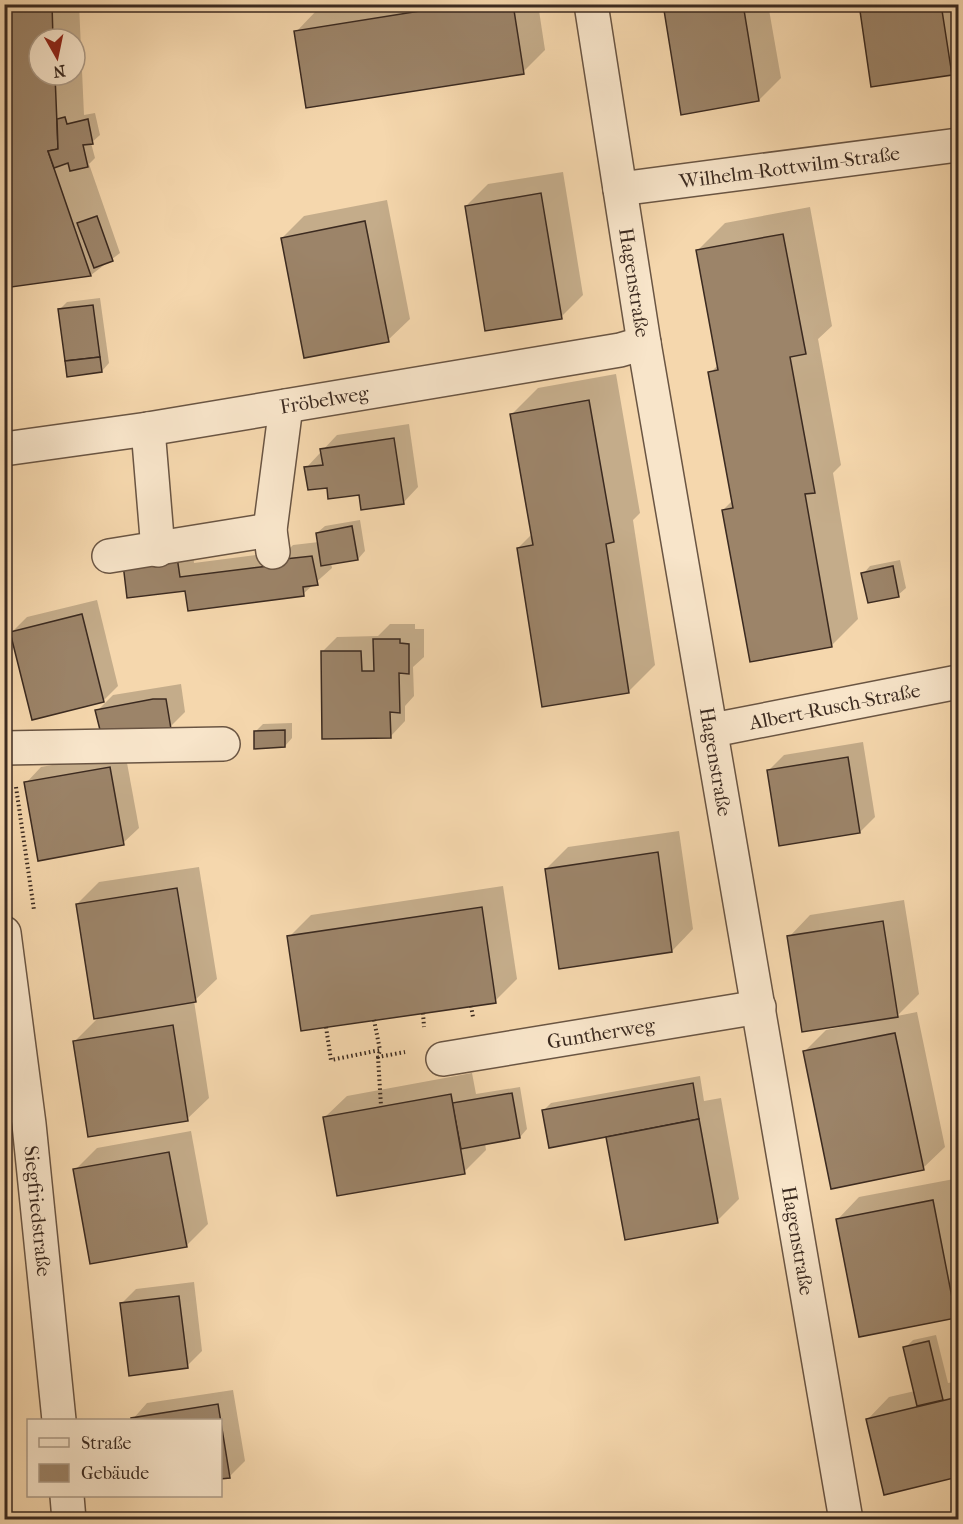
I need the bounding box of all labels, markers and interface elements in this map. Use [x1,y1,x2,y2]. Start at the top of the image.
north arrow [27,27,87,87]
text: N [51,61,67,82]
street label: Wilhelm-Rottwilm-Straße [677,141,901,193]
street label: Hagenstraße [615,226,654,339]
street label: Fröbelweg [278,381,371,418]
street label: Albert-Rusch-Straße [746,678,922,734]
street label: Hagenstraße [695,705,737,818]
street label: Guntherweg [545,1013,657,1053]
street label: Siegfriedstraße [20,1144,56,1278]
street label: Hagenstraße [777,1184,819,1297]
legend [27,1419,222,1497]
text: Straße [81,1433,132,1454]
text: Gebäude [81,1463,149,1484]

